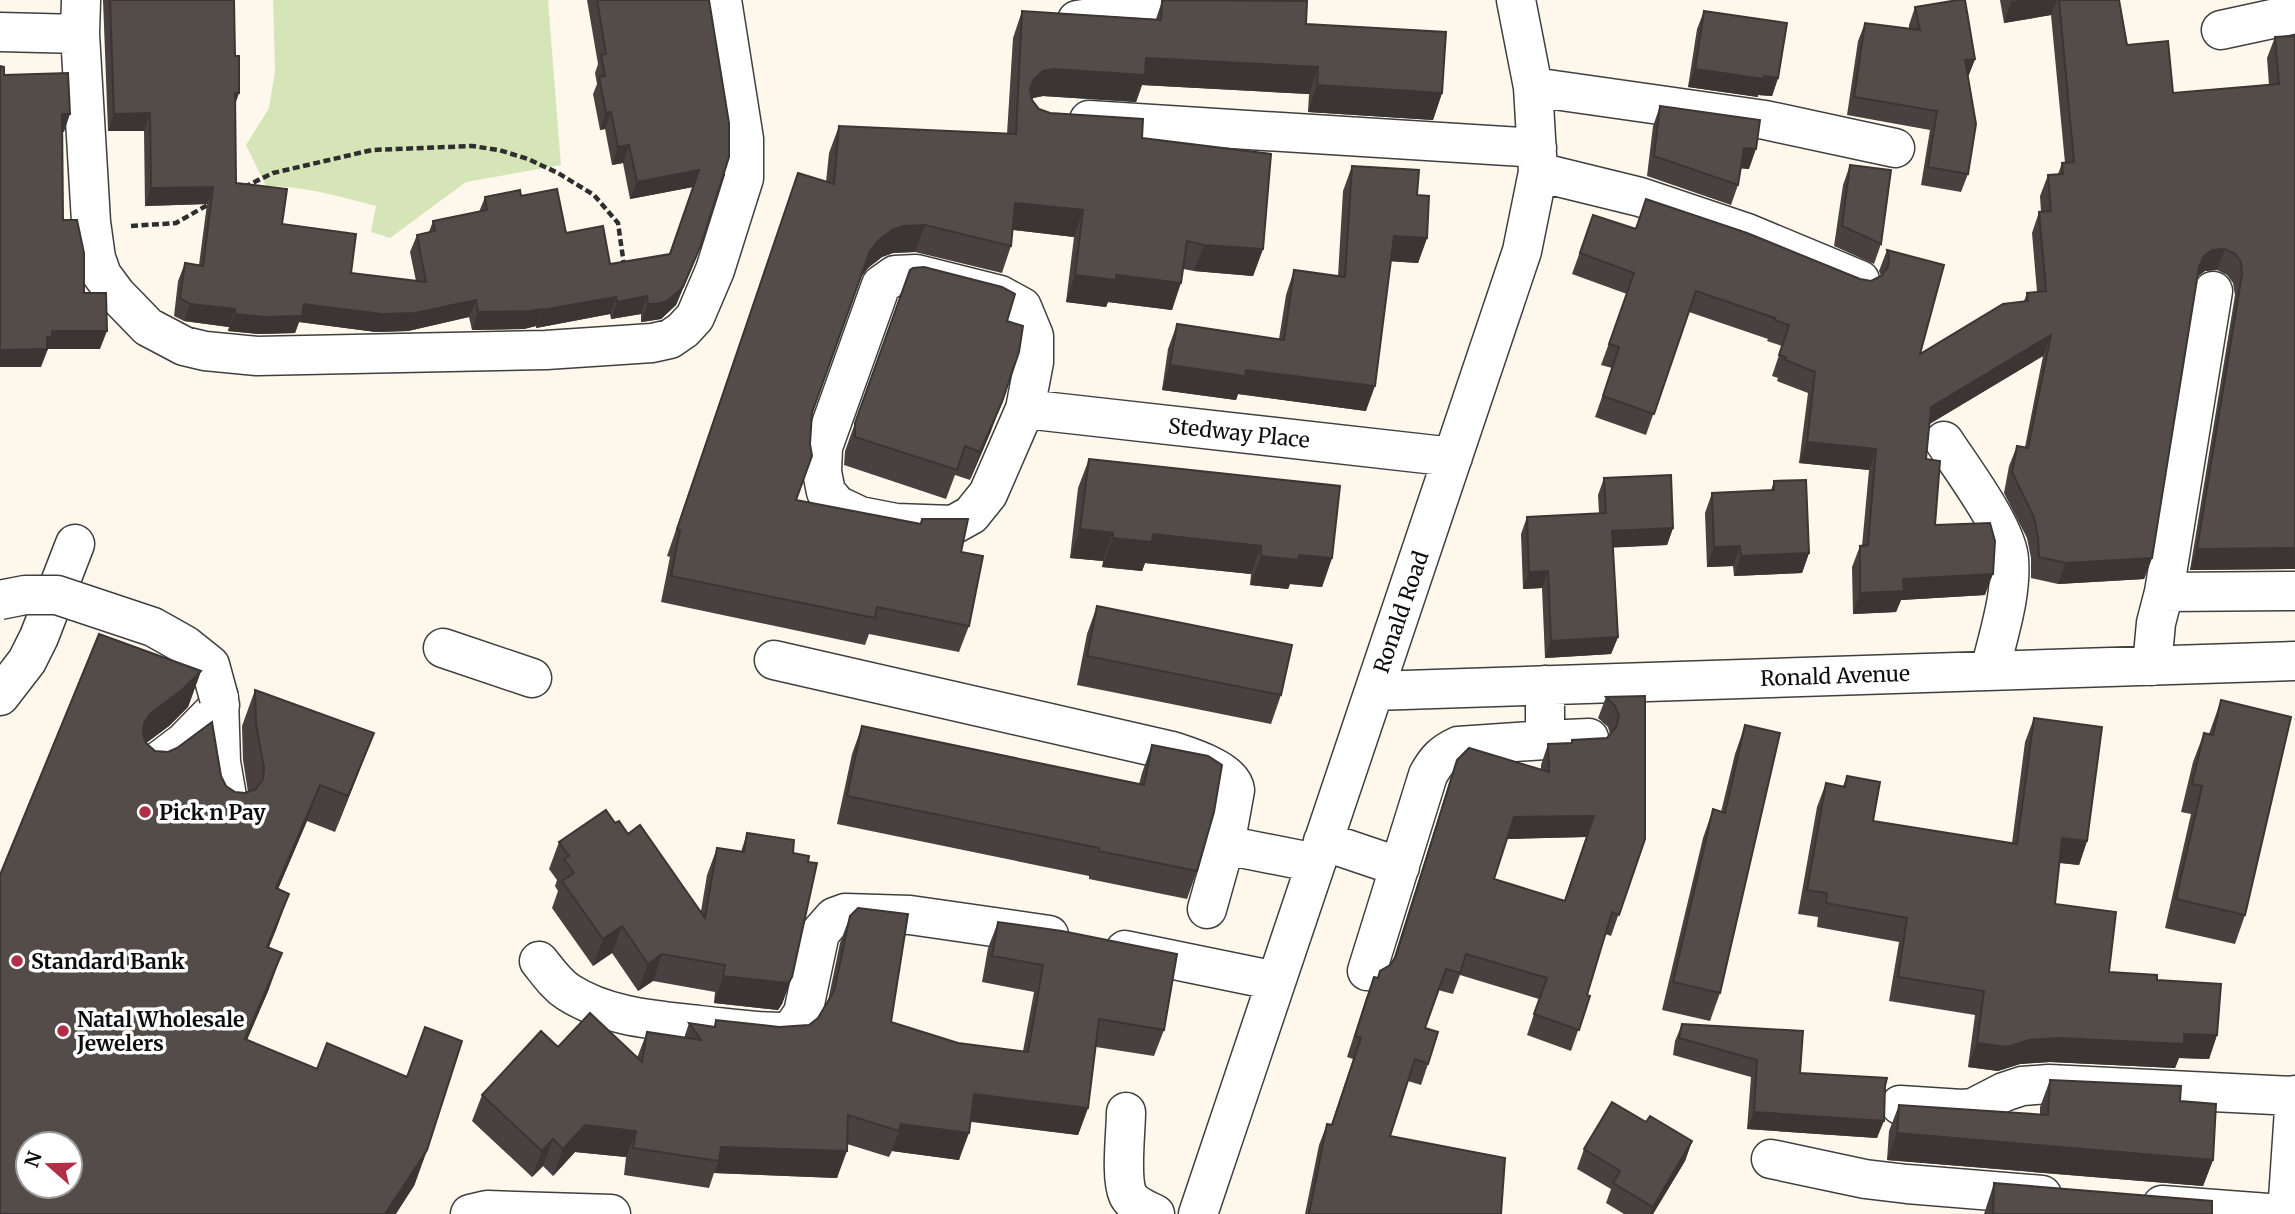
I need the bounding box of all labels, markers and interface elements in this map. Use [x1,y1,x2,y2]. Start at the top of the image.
street label: Stedway Place [1167,412,1311,454]
street label: Ronald Road [1368,547,1435,676]
street label: Ronald Avenue [1760,660,1910,692]
place label: Pick n Pay [159,799,266,826]
marker: Pick n Pay [137,804,153,820]
place label: Standard Bank [31,948,185,975]
marker: Standard Bank [9,953,25,969]
place label: Natal Wholesale Jewelers [76,1006,244,1057]
marker: Natal Wholesale Jewelers [55,1023,71,1039]
north arrow [14,1130,84,1200]
text: N [19,1148,47,1170]

